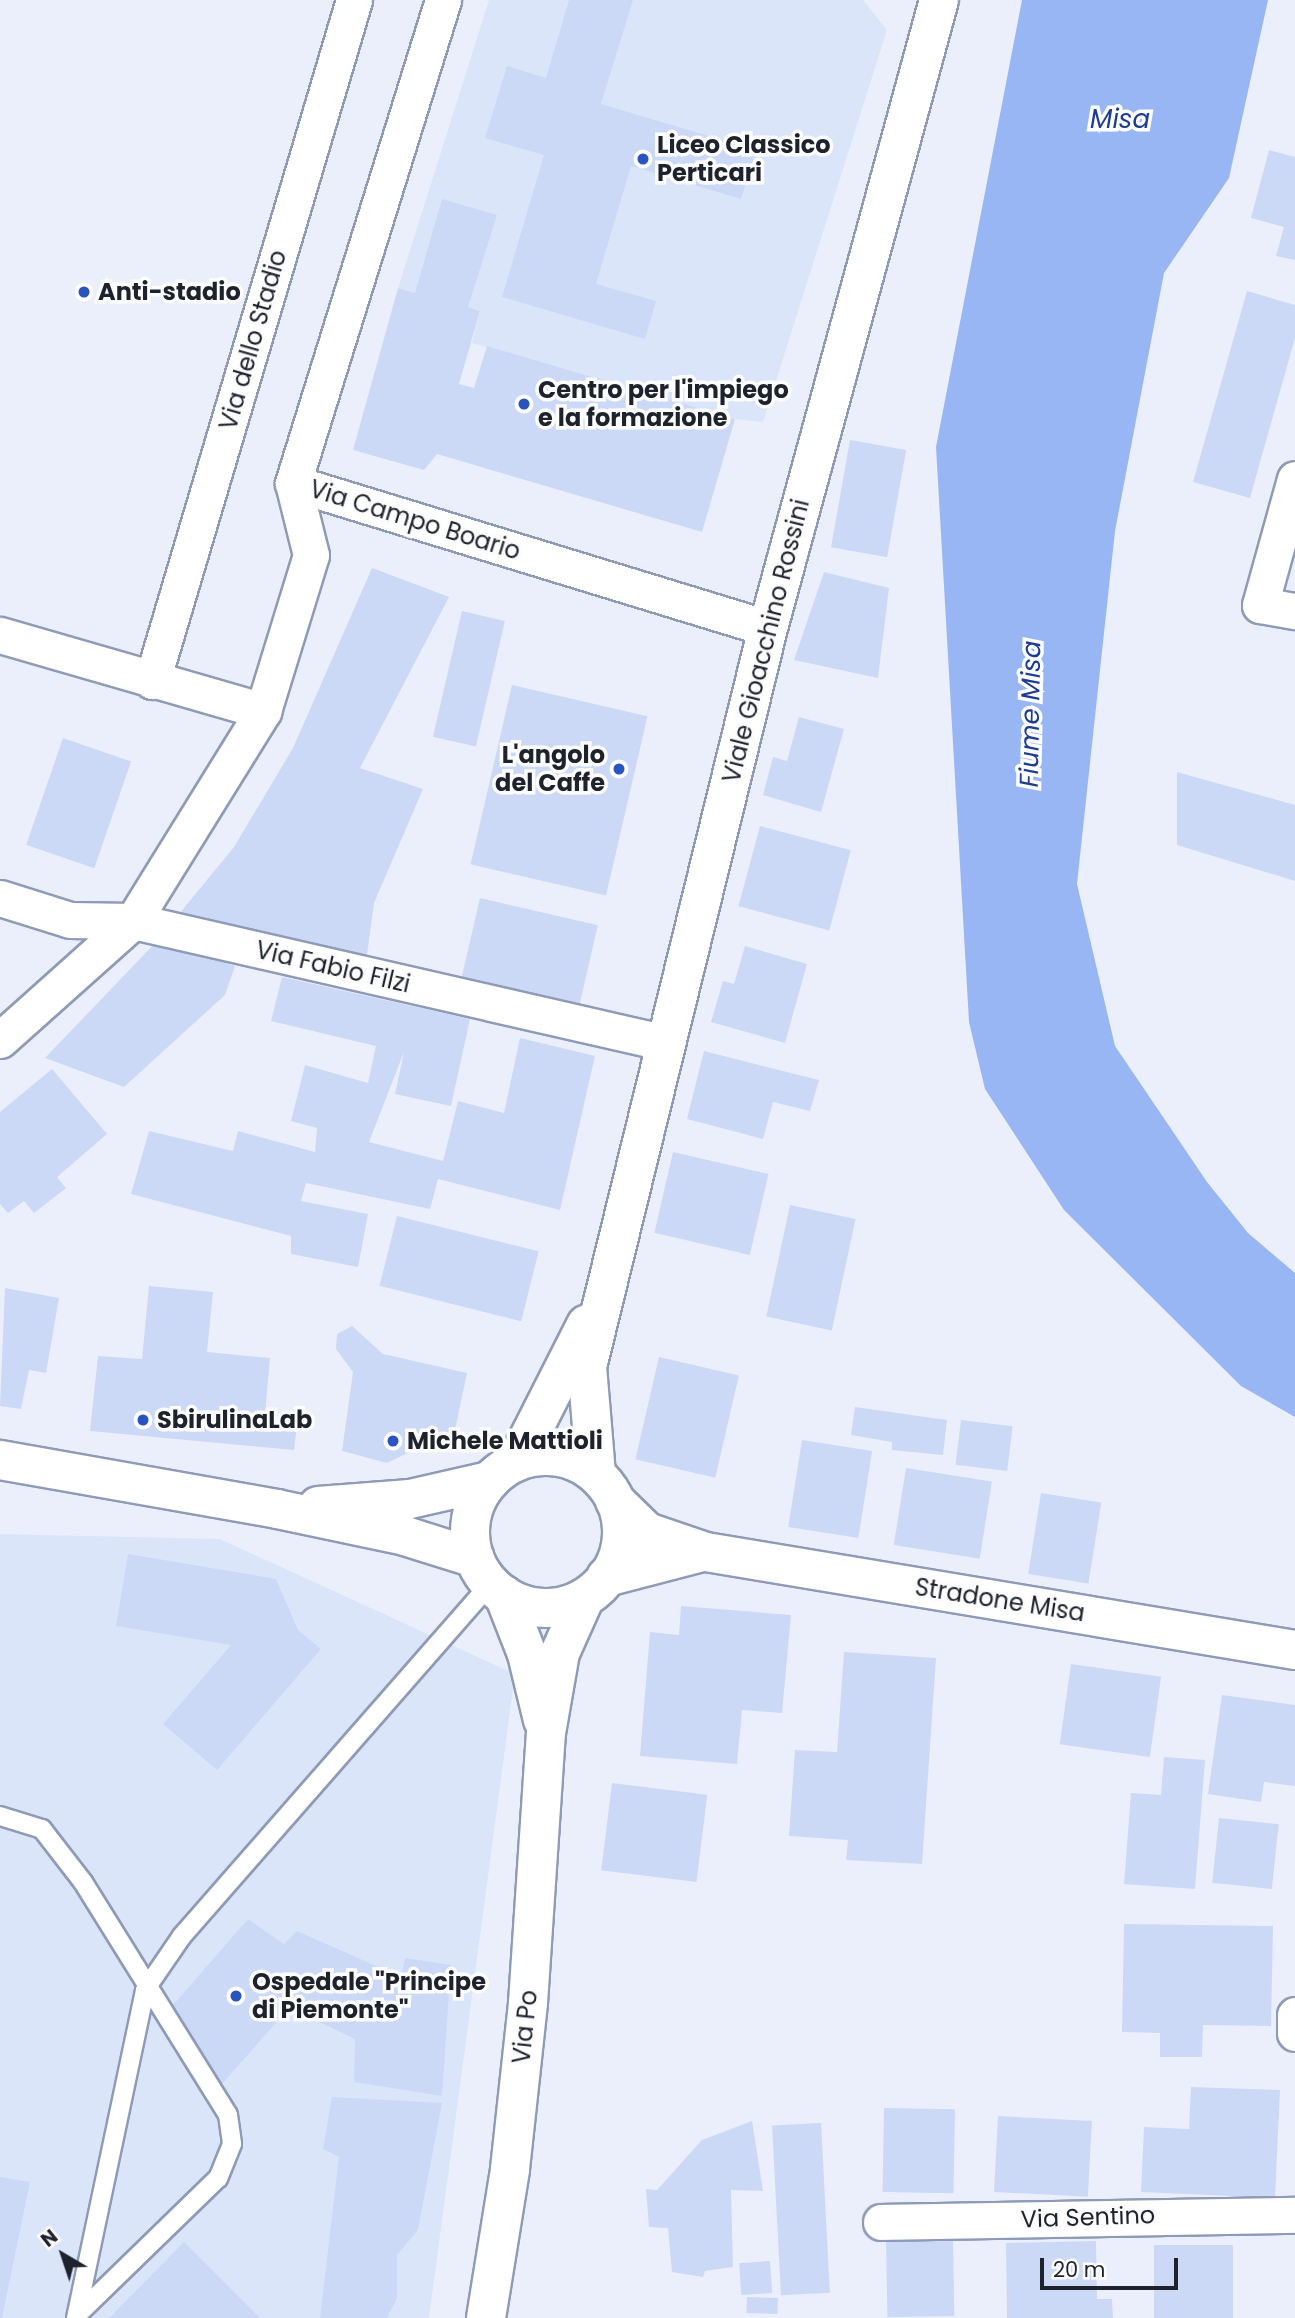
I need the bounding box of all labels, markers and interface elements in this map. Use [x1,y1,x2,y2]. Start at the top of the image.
water label: Misa [1090,104,1150,136]
place label: Liceo Classico Perticari [657,131,831,187]
marker: Liceo Classico Perticari [635,151,651,167]
street label: Via dello Stadio [214,247,292,433]
place label: Anti-stadio [98,278,241,306]
marker: Anti-stadio [76,284,92,300]
place label: Centro per l'impiego e la formazione [538,376,789,432]
marker: Centro per l'impiego e la formazione [516,396,532,412]
street label: Via Campo Boario [306,474,524,566]
street label: Viale Gioacchino Rossini [717,496,815,786]
water label: Fiume Misa [1014,640,1048,788]
place label: L'angolo del Caffe [495,741,605,797]
marker: L'angolo del Caffe [611,761,627,777]
street label: Via Fabio Filzi [253,935,413,999]
place label: SbirulinaLab [157,1406,312,1434]
marker: SbirulinaLab [135,1412,151,1428]
place label: Michele Mattioli [407,1427,603,1455]
marker: Michele Mattioli [385,1433,401,1449]
street label: Stradone Misa [913,1572,1087,1628]
place label: Ospedale "Principe di Piemonte" [252,1968,486,2024]
marker: Ospedale "Principe di Piemonte" [226,1986,246,2006]
street label: Via Po [507,1989,543,2065]
street label: Via Sentino [1020,2200,1156,2234]
north arrow [28,2220,98,2290]
text: N [35,2223,64,2253]
scale bar [1043,2244,1181,2288]
text: 20 m [1053,2255,1106,2284]

